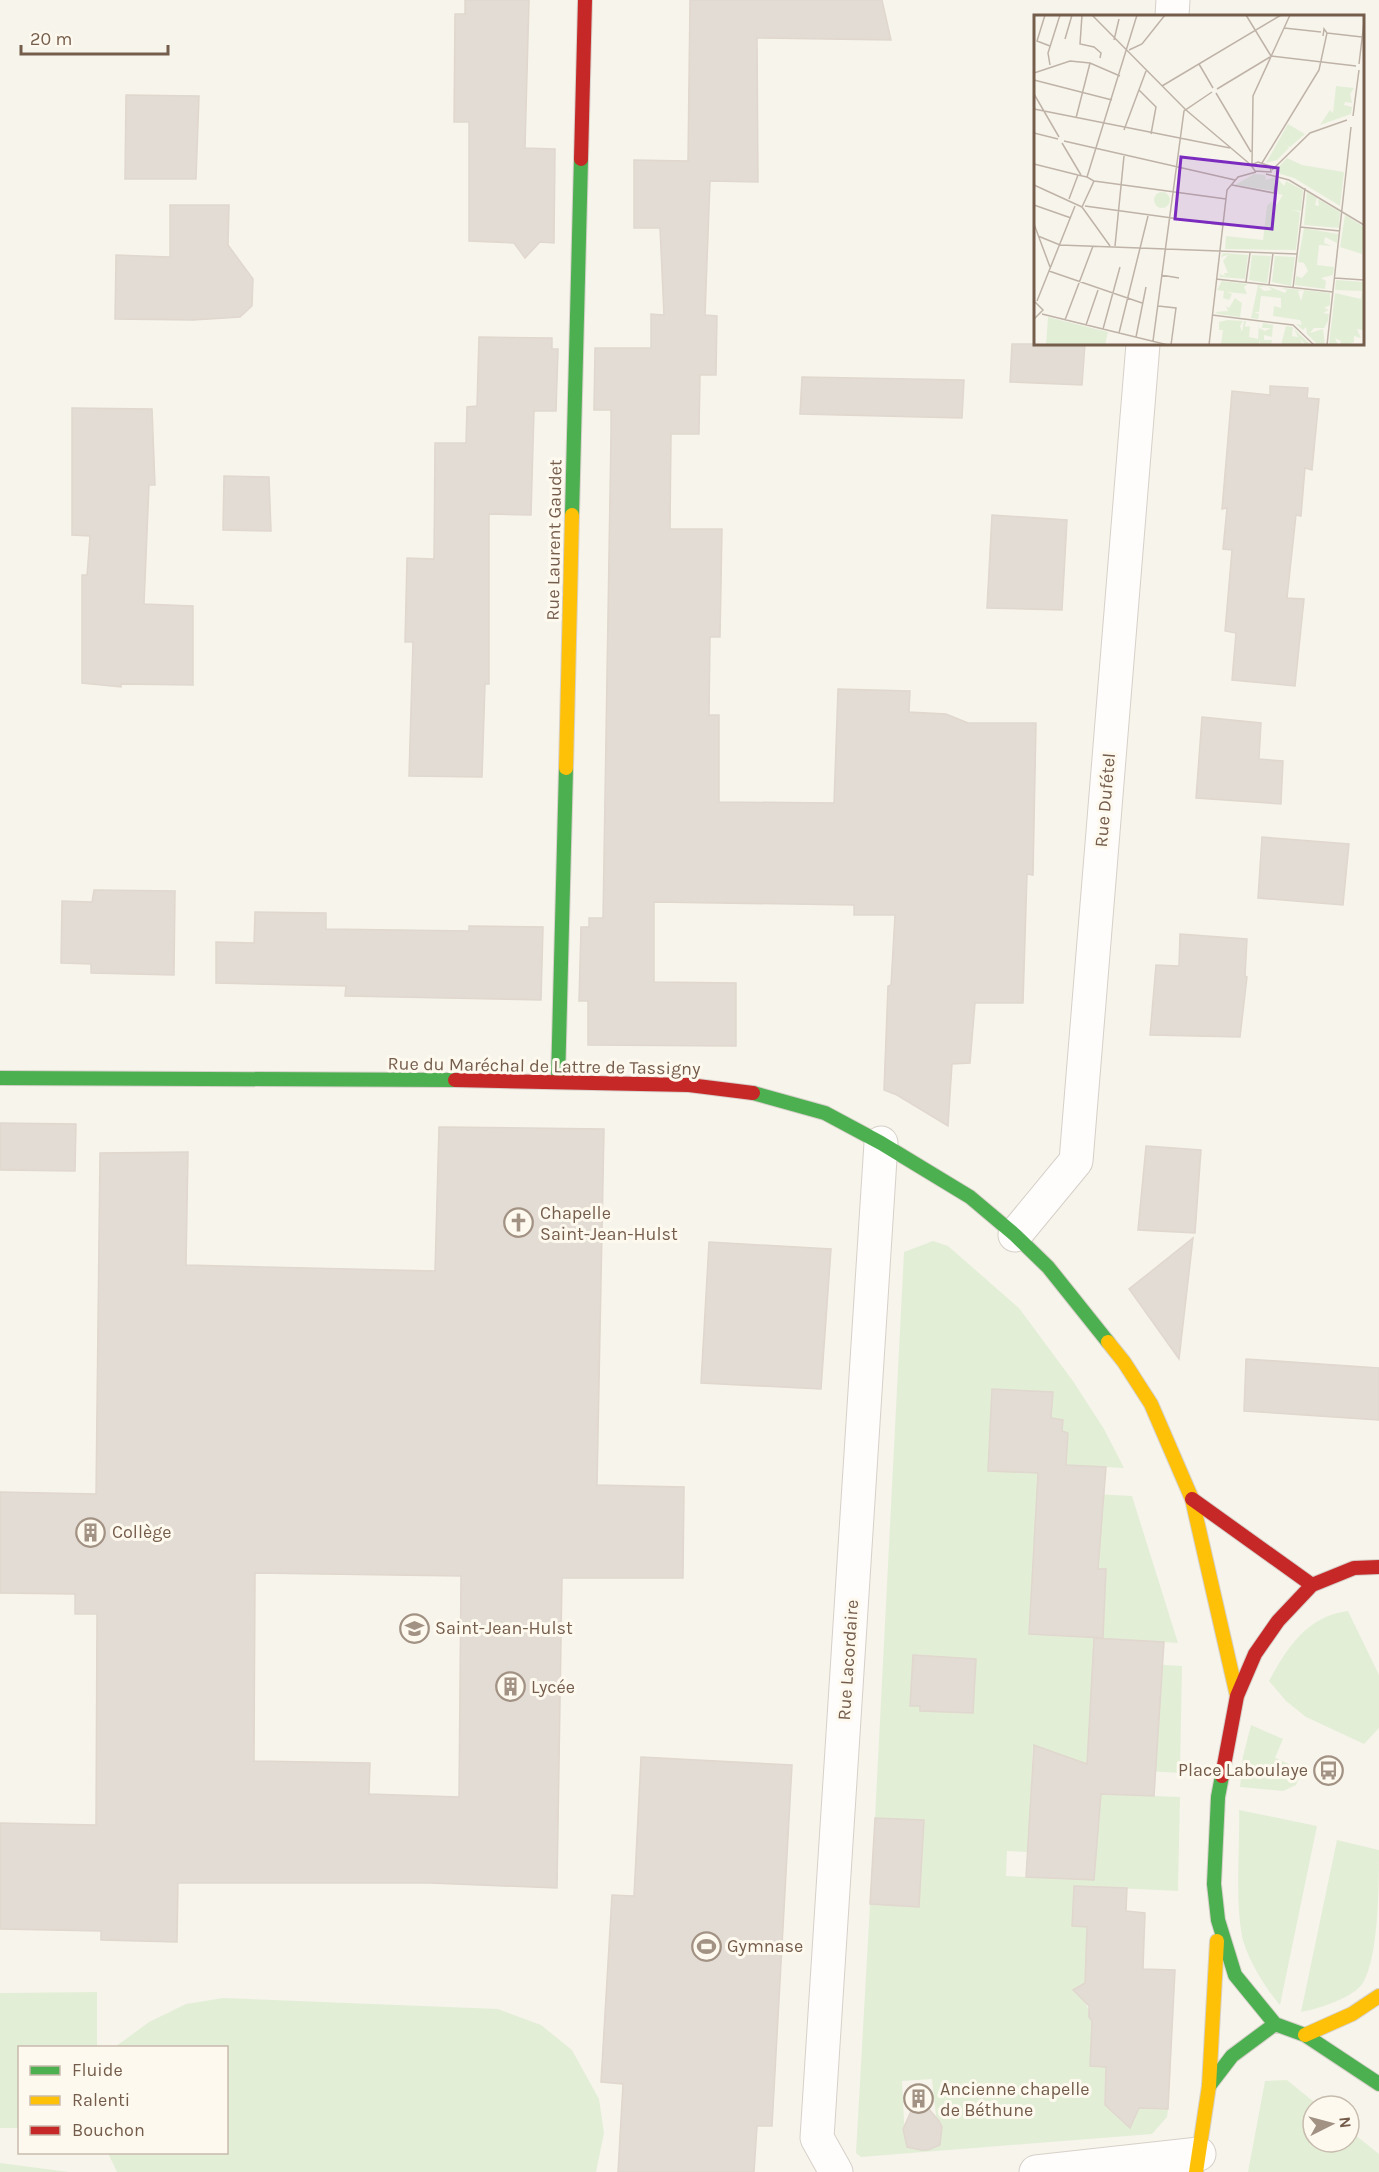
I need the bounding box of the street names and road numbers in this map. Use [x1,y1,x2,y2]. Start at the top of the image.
street label: Rue Laurent Gaudet [542,459,566,621]
street label: Rue Dufétel [1090,752,1120,848]
street label: Rue du Maréchal de Lattre de Tassigny [387,1052,701,1080]
street label: Rue Lacordaire [833,1599,863,1721]

